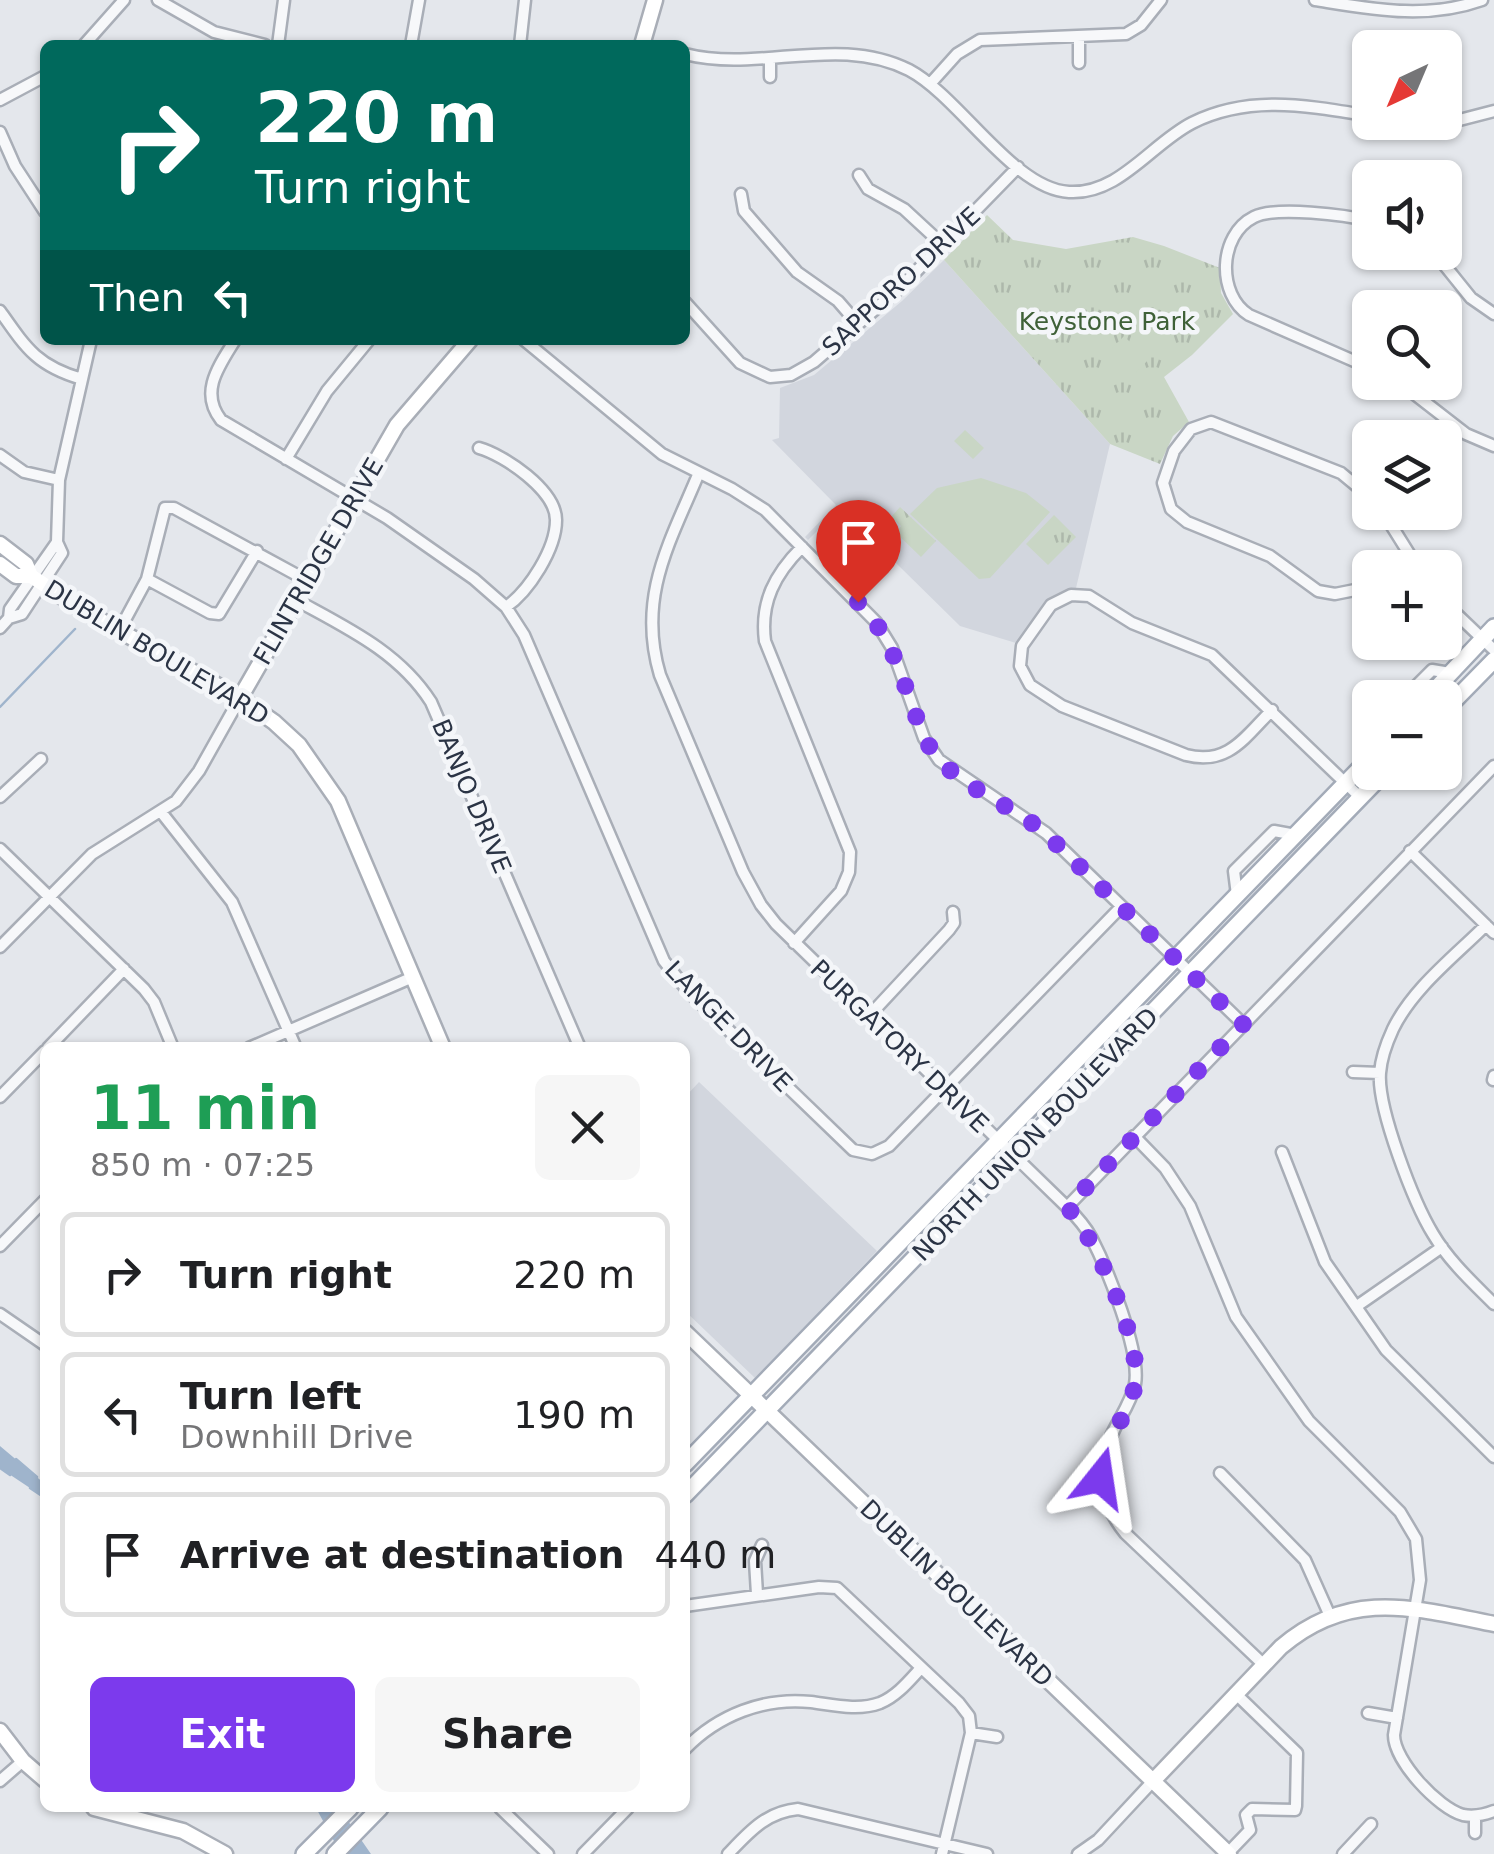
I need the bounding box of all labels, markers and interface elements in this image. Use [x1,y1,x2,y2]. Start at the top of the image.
north arrow [1352,30,1462,140]
map controls [1352,30,1462,790]
text: 220 m [255,77,498,159]
icon: right [90,80,220,210]
button: sound [1352,160,1462,270]
text: Turn right [255,161,470,214]
street label: SAPPORO DRIVE [816,201,986,362]
icon: left [205,270,260,325]
text: Then [90,276,185,320]
button: search [1352,290,1462,400]
park label: Keystone Park [1019,307,1196,336]
button: layers [1352,420,1462,530]
street label: FLINTRIDGE DRIVE [247,453,389,670]
pin [816,500,901,603]
icon: arrive [831,515,886,570]
button: + [1352,550,1462,660]
street label: DUBLIN BOULEVARD [39,574,274,731]
button: − [1352,680,1462,790]
street label: BANJO DRIVE [426,715,517,878]
street label: PURGATORY DRIVE [805,954,995,1139]
street label: LANGE DRIVE [659,955,798,1098]
street label: NORTH UNION BOULEVARD [907,1002,1164,1267]
text: 11 min [90,1073,320,1143]
button: close [535,1075,640,1180]
text: 850 m · 07:25 [90,1146,315,1184]
icon: right [95,1247,150,1302]
text: Turn right [180,1253,392,1297]
text: 220 m [513,1253,635,1297]
text: Turn left [180,1374,361,1418]
icon: left [95,1387,150,1442]
text: 190 m [513,1393,635,1437]
text: Downhill Drive [180,1418,413,1456]
position arrow [1048,1426,1152,1530]
street label: DUBLIN BOULEVARD [854,1494,1059,1693]
icon: arrive [95,1527,150,1582]
text: Arrive at destination [180,1533,625,1577]
text: 440 m [655,1533,776,1577]
button: Exit [90,1677,355,1792]
button: Share [375,1677,640,1792]

